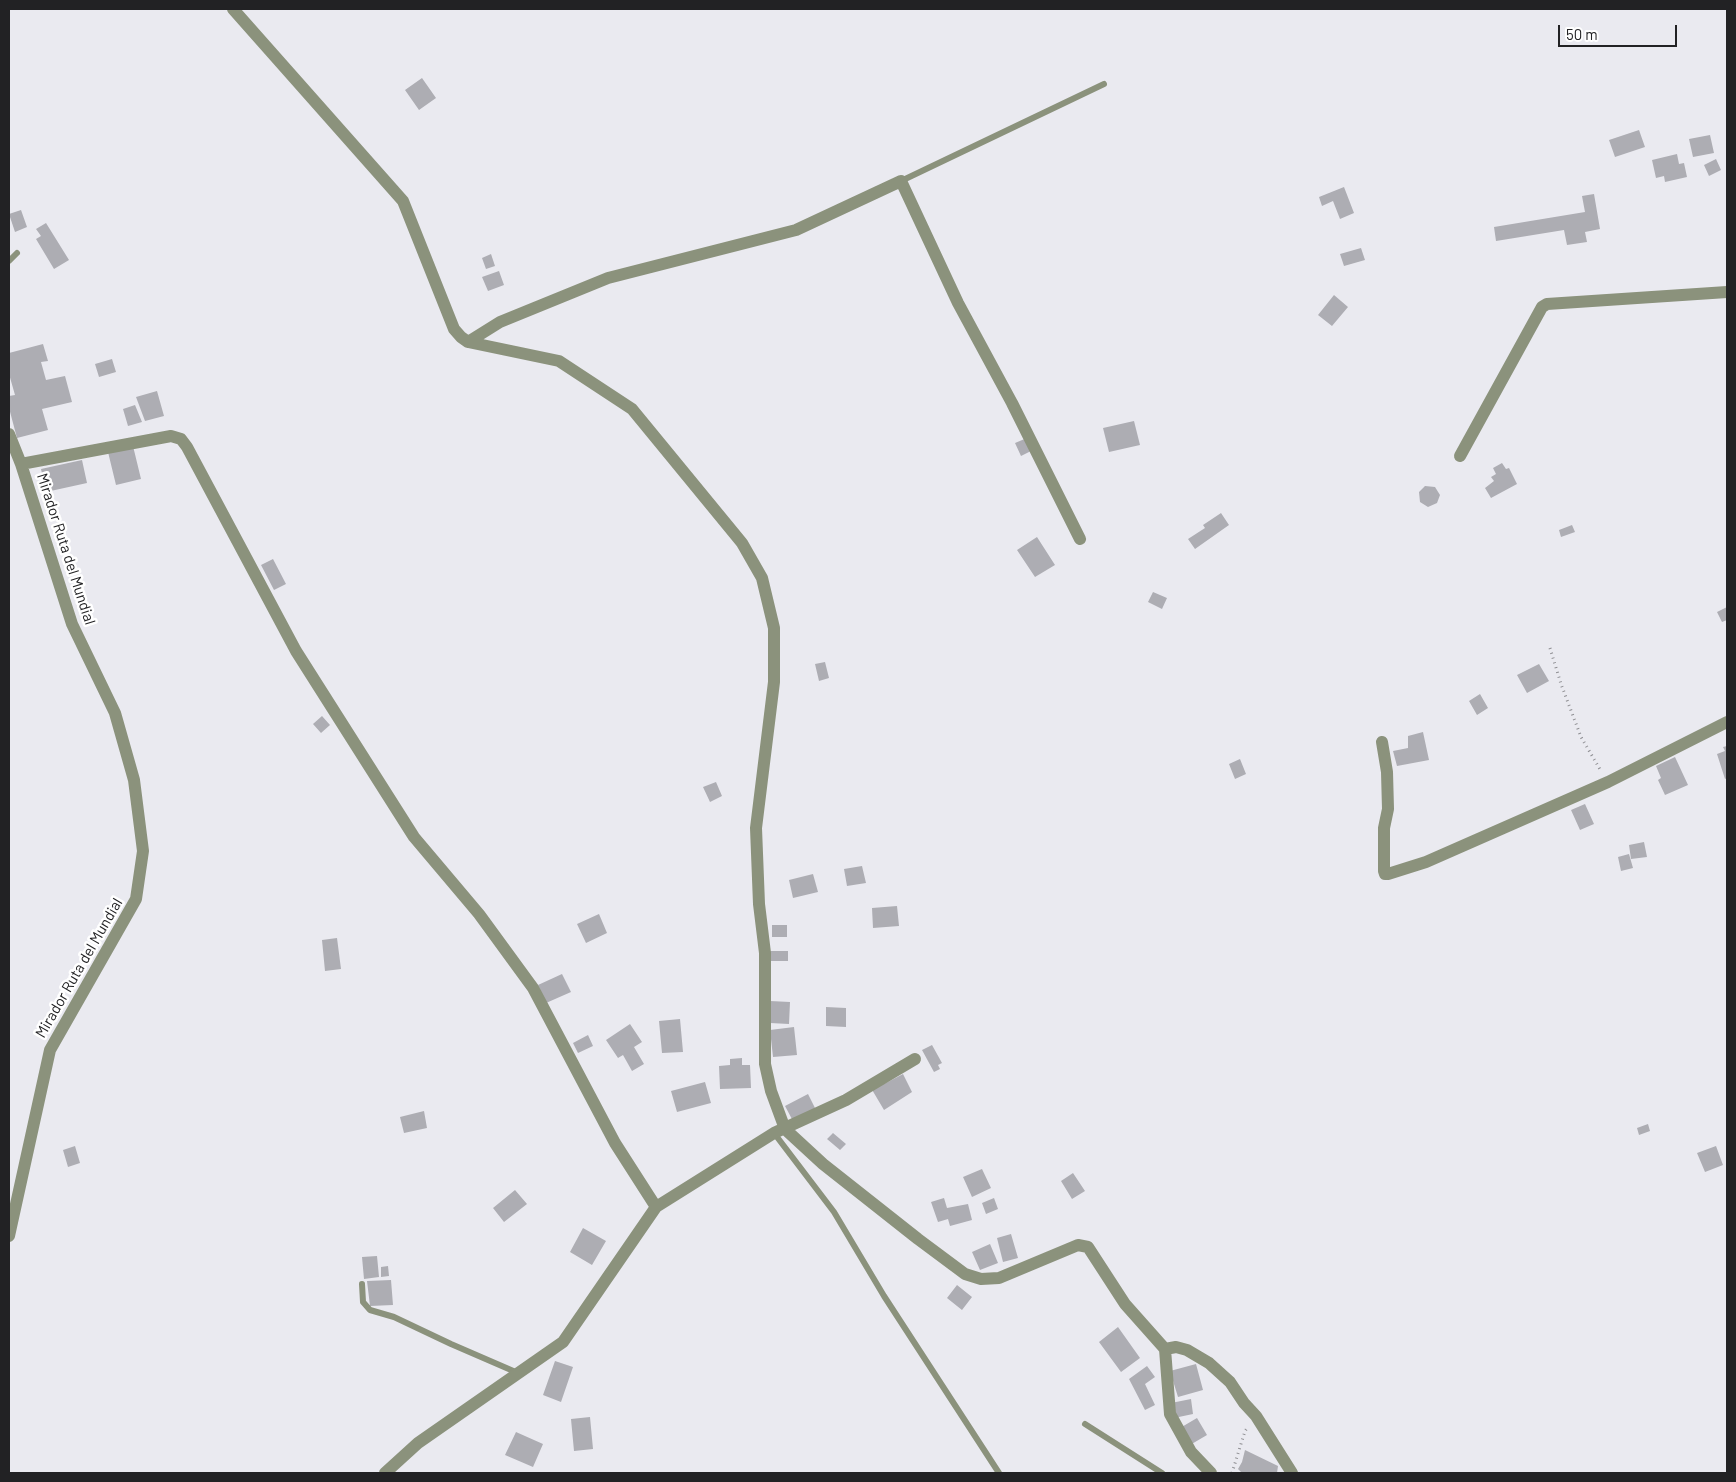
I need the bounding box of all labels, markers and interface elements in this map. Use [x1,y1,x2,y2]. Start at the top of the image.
scale bar [1561,15,1680,47]
text: 50 m [1566,25,1598,43]
street label: Mirador Ruta del Mundial [33,471,99,627]
street label: Mirador Ruta del Mundial [32,895,126,1041]

